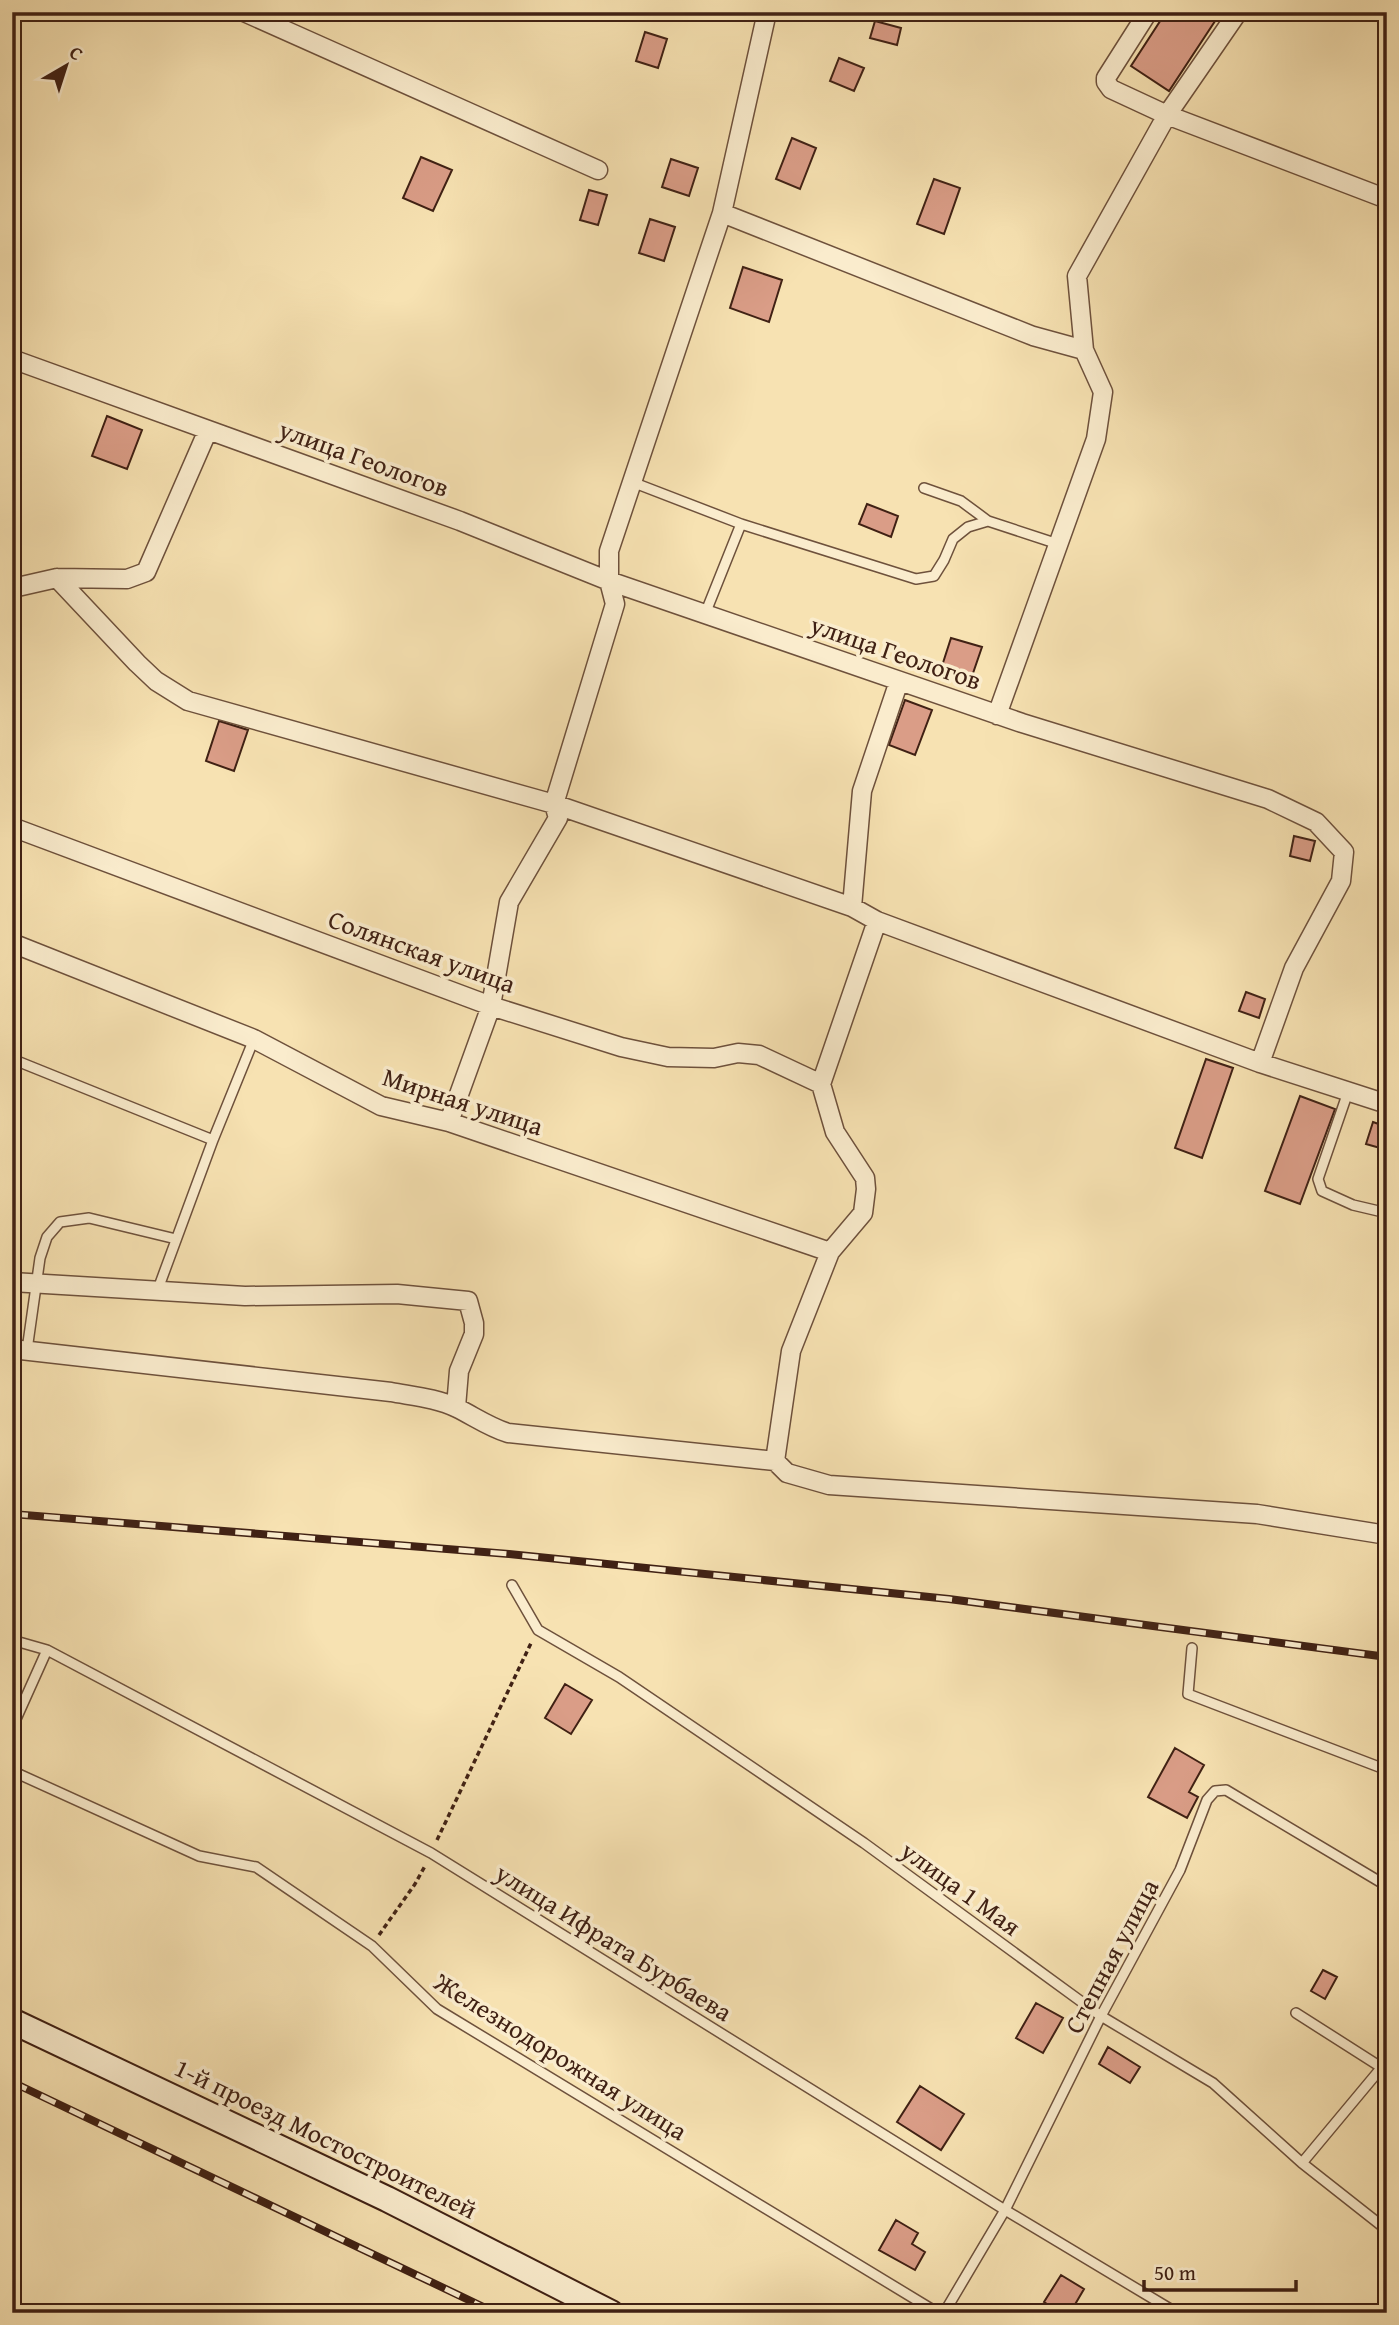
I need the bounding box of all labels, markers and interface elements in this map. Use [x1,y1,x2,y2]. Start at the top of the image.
north arrow [32,32,102,102]
text: С [64,39,90,67]
street label: улица Геологов [273,409,455,507]
street label: улица Геологов [804,604,987,699]
street label: Солянская улица [323,899,522,1003]
street label: Мирная улица [378,1057,549,1145]
street label: улица 1 Мая [892,1830,1029,1945]
street label: улица Ифрата Бурбаева [487,1853,741,2031]
street label: Степная улица [1054,1871,1168,2040]
street label: Железнодорожная улица [426,1962,696,2150]
street label: 1-й проезд Мостостроителей [168,2048,484,2228]
scale bar [1144,2248,1296,2292]
text: 50 m [1154,2257,1196,2288]

